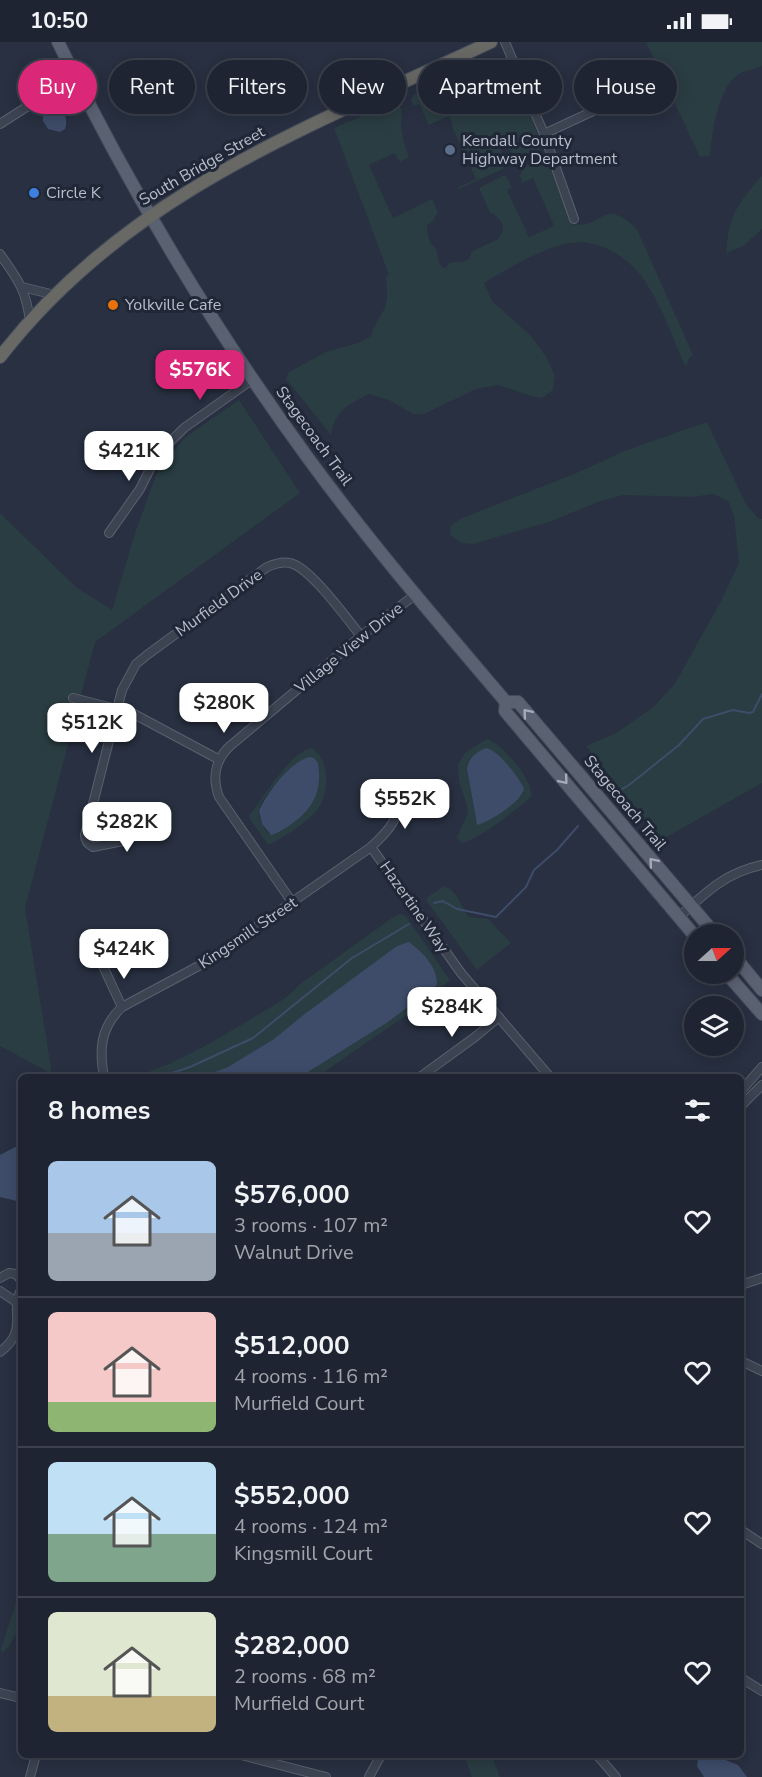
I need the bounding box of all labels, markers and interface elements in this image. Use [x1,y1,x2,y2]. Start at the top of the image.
text: 10:50 [30,6,88,36]
chip: Buy [18,60,97,114]
chip: Rent [109,60,195,114]
chip: Filters [207,60,307,114]
chip: New [319,60,406,114]
chip: Apartment [418,60,562,114]
chip: House [574,60,677,114]
street label: South Bridge Street [135,121,269,211]
place label: Kendall County Highway Department [462,130,618,170]
marker: Kendall County Highway Department [443,143,457,157]
place label: Circle K [46,182,102,204]
marker: Circle K [27,186,41,200]
place label: Yolkville Cafe [124,294,221,316]
marker: Yolkville Cafe [106,298,120,312]
pin: $576K [158,350,242,401]
text: $576K [169,356,231,383]
street label: Stagecoach Trail [270,382,358,490]
pin: $421K [87,431,171,482]
text: $421K [98,437,160,464]
street label: Murfield Drive [171,564,267,642]
street label: Village View Drive [289,597,408,699]
pin: $280K [182,683,266,734]
text: $280K [193,689,255,716]
pin: $512K [50,703,134,754]
text: $512K [61,709,123,736]
one-way arrow [523,709,534,720]
street label: Stagecoach Trail [579,751,672,855]
one-way arrow [557,773,568,784]
pin: $552K [363,779,447,830]
text: $552K [374,785,436,812]
pin: $282K [85,802,169,853]
text: $282K [96,808,158,835]
street label: Hazertine Way [374,857,454,958]
one-way arrow [649,858,660,869]
street label: Kingsmill Street [194,892,302,974]
north arrow [684,924,744,984]
map controls [684,924,744,1056]
pin: $424K [82,929,166,980]
text: $424K [93,935,155,962]
pin: $284K [410,987,494,1038]
text: $284K [421,993,483,1020]
button: layers [684,996,744,1056]
text: 8 homes [48,1093,150,1128]
icon: filters [681,1094,714,1127]
text: $576,000 [234,1177,350,1212]
icon: home [96,1185,168,1257]
icon: heart [681,1205,714,1238]
text: 3 rooms · 107 m² [234,1212,388,1239]
text: Walnut Drive [234,1239,354,1266]
text: $512,000 [234,1328,350,1363]
icon: home [96,1336,168,1408]
icon: heart [681,1356,714,1389]
text: 4 rooms · 116 m² [234,1363,388,1390]
text: Murfield Court [234,1390,364,1417]
text: $552,000 [234,1478,350,1513]
icon: home [96,1486,168,1558]
icon: heart [681,1506,714,1539]
text: 4 rooms · 124 m² [234,1513,388,1540]
text: Kingsmill Court [234,1540,372,1567]
text: $282,000 [234,1628,350,1663]
icon: home [96,1636,168,1708]
icon: heart [681,1656,714,1689]
text: 2 rooms · 68 m² [234,1663,376,1690]
text: Murfield Court [234,1690,364,1717]

